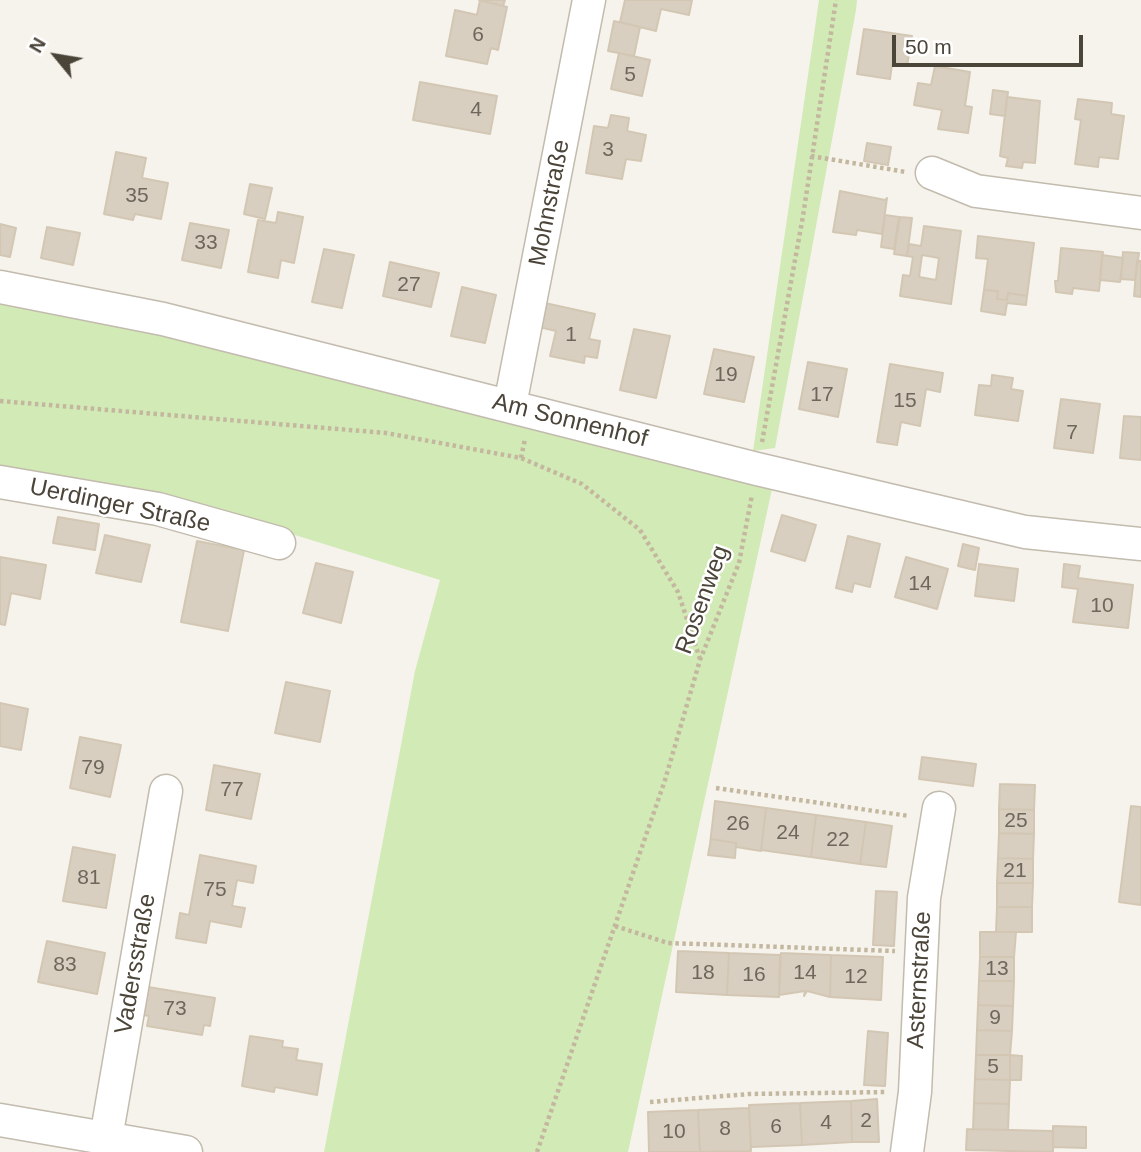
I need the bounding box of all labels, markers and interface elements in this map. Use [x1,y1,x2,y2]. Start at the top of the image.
north arrow [21,21,91,91]
scale bar [896,21,1087,65]
house number: 6 [472,22,484,48]
text: N [25,34,50,56]
text: 50 m [905,35,952,58]
house number: 5 [624,62,636,88]
house number: 4 [470,97,482,123]
street label: Mohnstraße [524,137,576,269]
house number: 3 [602,137,614,163]
house number: 35 [125,183,149,209]
house number: 33 [194,230,218,256]
house number: 27 [397,272,421,298]
house number: 1 [565,322,577,348]
house number: 19 [714,362,738,388]
house number: 17 [810,382,834,408]
street label: Am Sonnenhof [489,388,651,454]
house number: 15 [893,388,917,414]
house number: 7 [1066,420,1078,446]
street label: Uerdinger Straße [27,473,213,539]
street label: Rosenweg [670,542,736,658]
house number: 14 [908,571,932,597]
house number: 10 [1090,593,1114,619]
house number: 79 [81,755,105,781]
house number: 77 [220,777,244,803]
house number: 25 [1004,808,1028,834]
house number: 26 [726,811,750,837]
house number: 24 [776,820,800,846]
house number: 22 [826,827,850,853]
house number: 21 [1003,858,1027,884]
house number: 81 [77,865,101,891]
house number: 75 [203,877,227,903]
street label: Vadersstraße [109,891,163,1037]
street label: Asternstraße [902,911,938,1049]
house number: 83 [53,952,77,978]
house number: 13 [985,956,1009,982]
house number: 18 [691,960,715,986]
house number: 14 [793,960,817,986]
house number: 16 [742,962,766,988]
house number: 12 [844,964,868,990]
house number: 73 [163,996,187,1022]
house number: 9 [989,1005,1001,1031]
house number: 5 [987,1054,999,1080]
house number: 2 [860,1108,872,1134]
house number: 4 [820,1110,832,1136]
house number: 6 [770,1114,782,1140]
house number: 8 [719,1116,731,1142]
house number: 10 [662,1119,686,1145]

